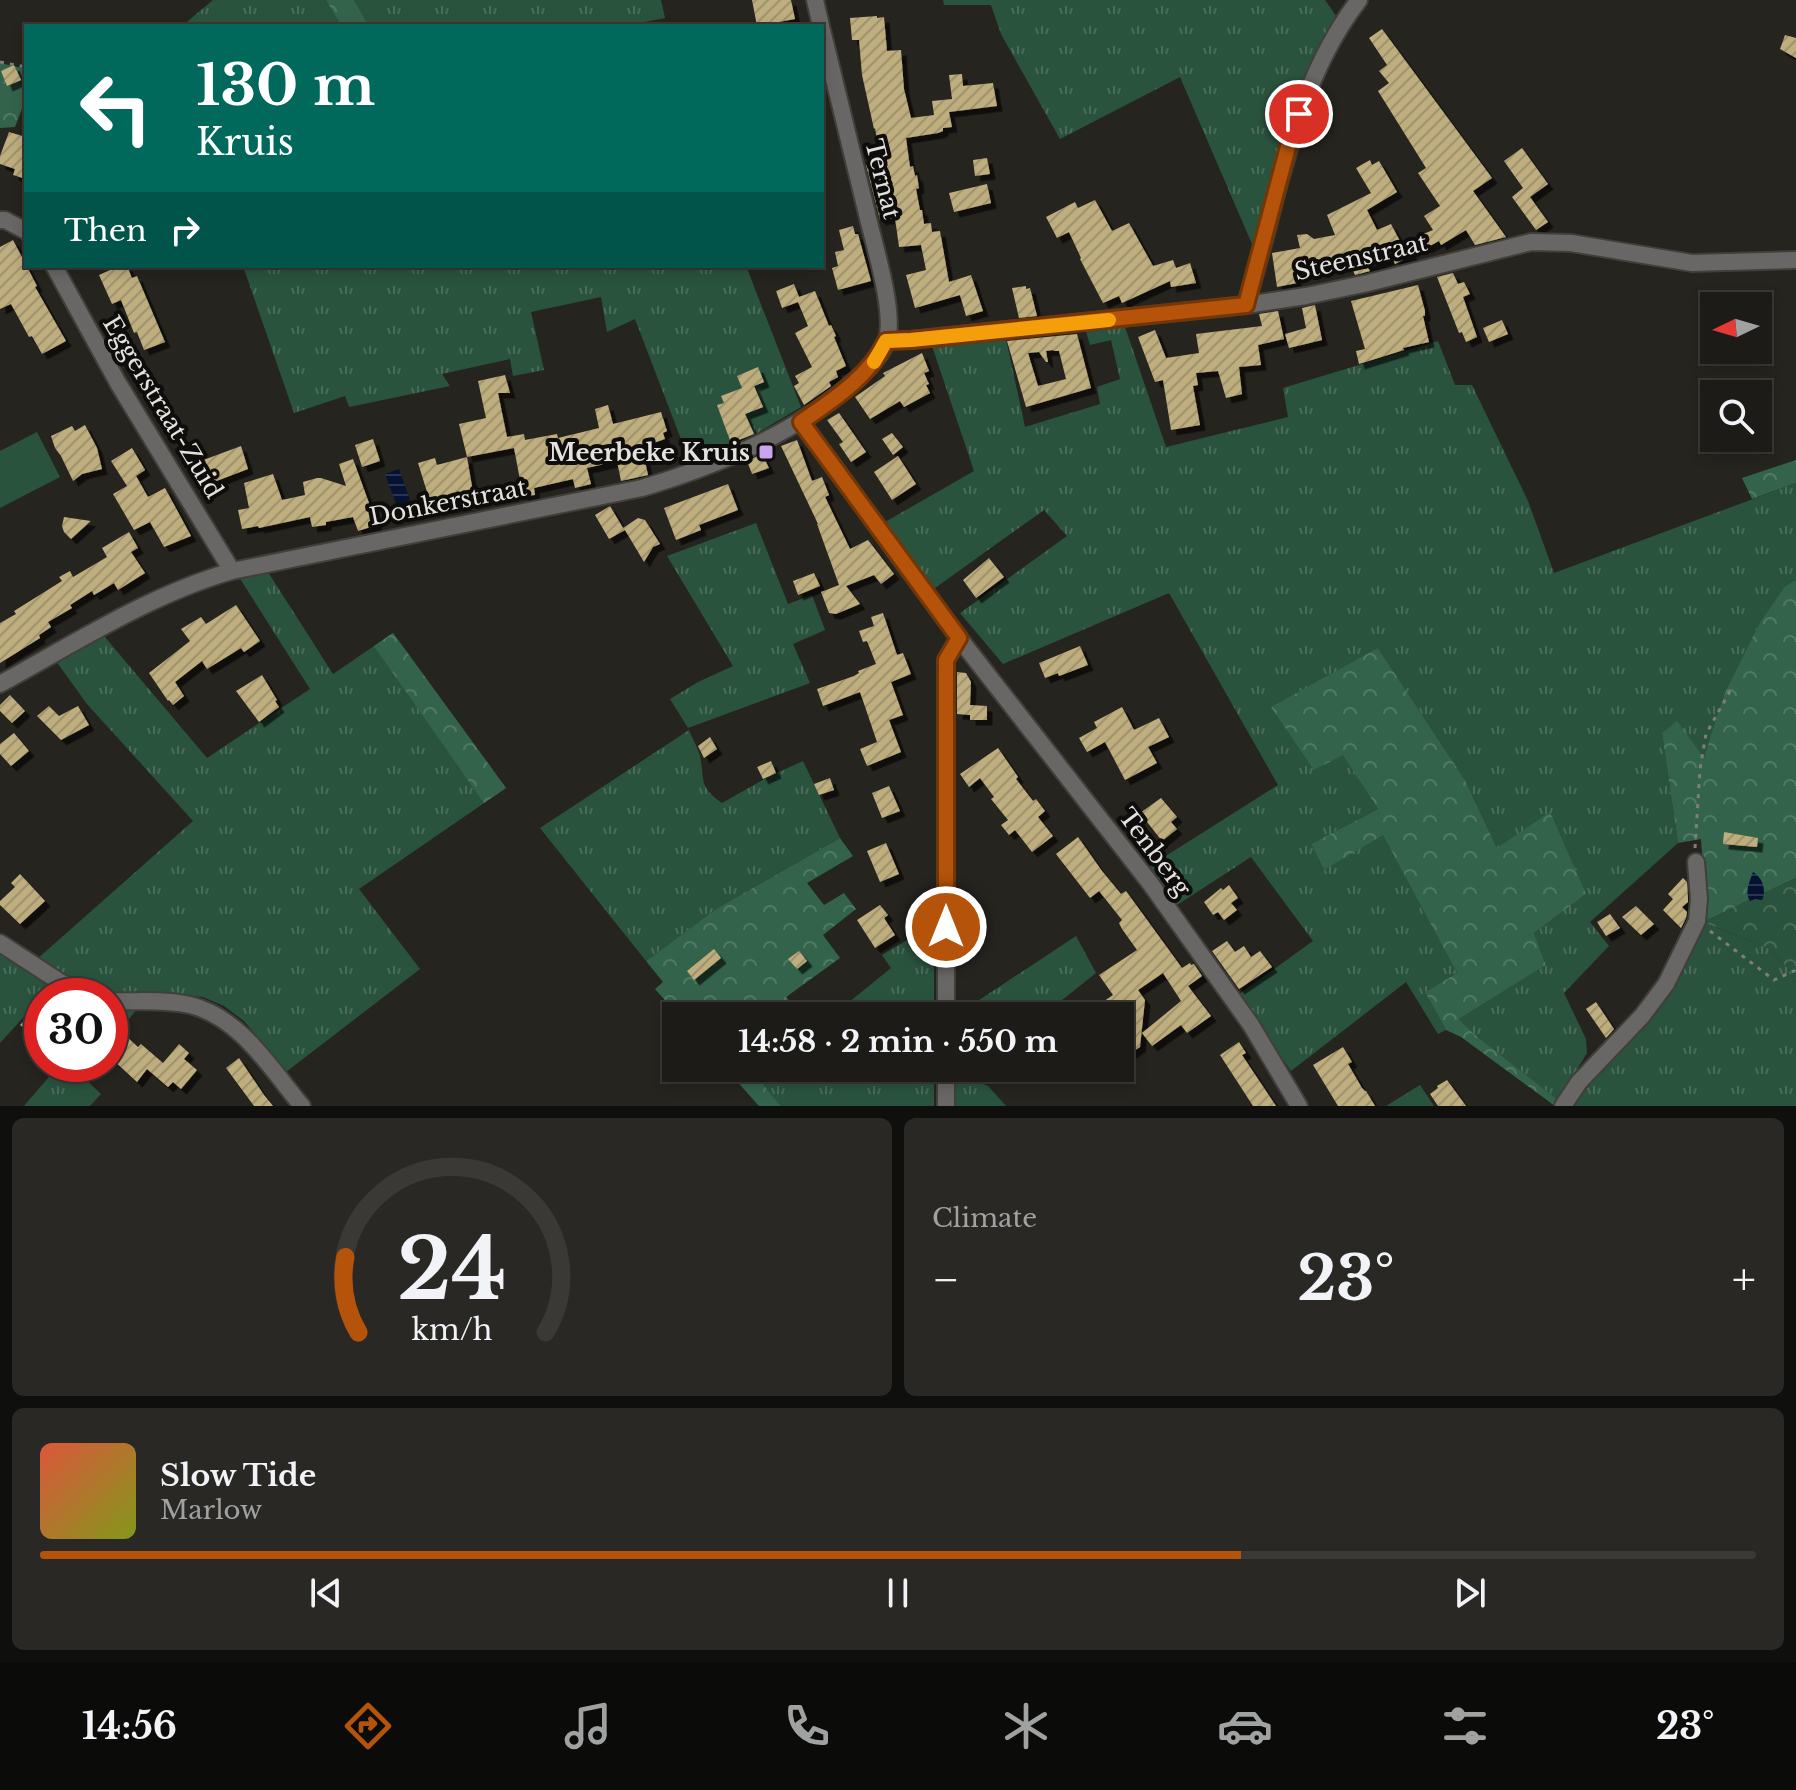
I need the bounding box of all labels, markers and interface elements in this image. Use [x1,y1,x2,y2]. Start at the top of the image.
text: 130 m [196,51,375,120]
icon: left [64,56,168,160]
pin [1265,80,1333,148]
icon: arrive [1277,92,1321,136]
text: Kruis [196,120,294,165]
street label: Ternat [859,136,907,222]
icon: right [163,208,207,252]
text: Then [64,212,147,249]
street label: Steenstraat [1292,228,1430,286]
north arrow [1700,292,1772,364]
map controls [1700,292,1772,452]
street label: Eggerstraat-Zuid [97,310,229,504]
button: search [1700,380,1772,452]
place label: Meerbeke Kruis [549,438,750,467]
marker: Meerbeke Kruis [757,443,775,461]
street label: Donkerstraat [367,473,529,531]
street label: Tenberg [1113,802,1198,902]
position arrow [904,885,988,969]
speed limit sign: 30 [24,978,128,1082]
text: 14:58 · 2 min · 550 m [738,1023,1058,1060]
text: Climate [932,1202,1037,1234]
text: 24 [397,1218,507,1321]
text: 23° [1297,1242,1395,1316]
text: − [932,1252,960,1307]
text: + [1732,1252,1756,1307]
text: km/h [411,1312,493,1348]
text: Slow Tide [160,1457,316,1494]
text: Marlow [160,1494,262,1526]
icon: previous [304,1571,348,1615]
icon: pause [876,1571,920,1615]
icon: next [1448,1571,1492,1615]
icon: directions [340,1698,396,1754]
icon: music [560,1698,616,1754]
icon: phone [779,1698,835,1754]
icon: climate [998,1698,1054,1754]
icon: car [1217,1698,1273,1754]
icon: filters [1437,1698,1493,1754]
text: 14:56 [82,1704,177,1749]
text: 23° [1656,1704,1714,1749]

